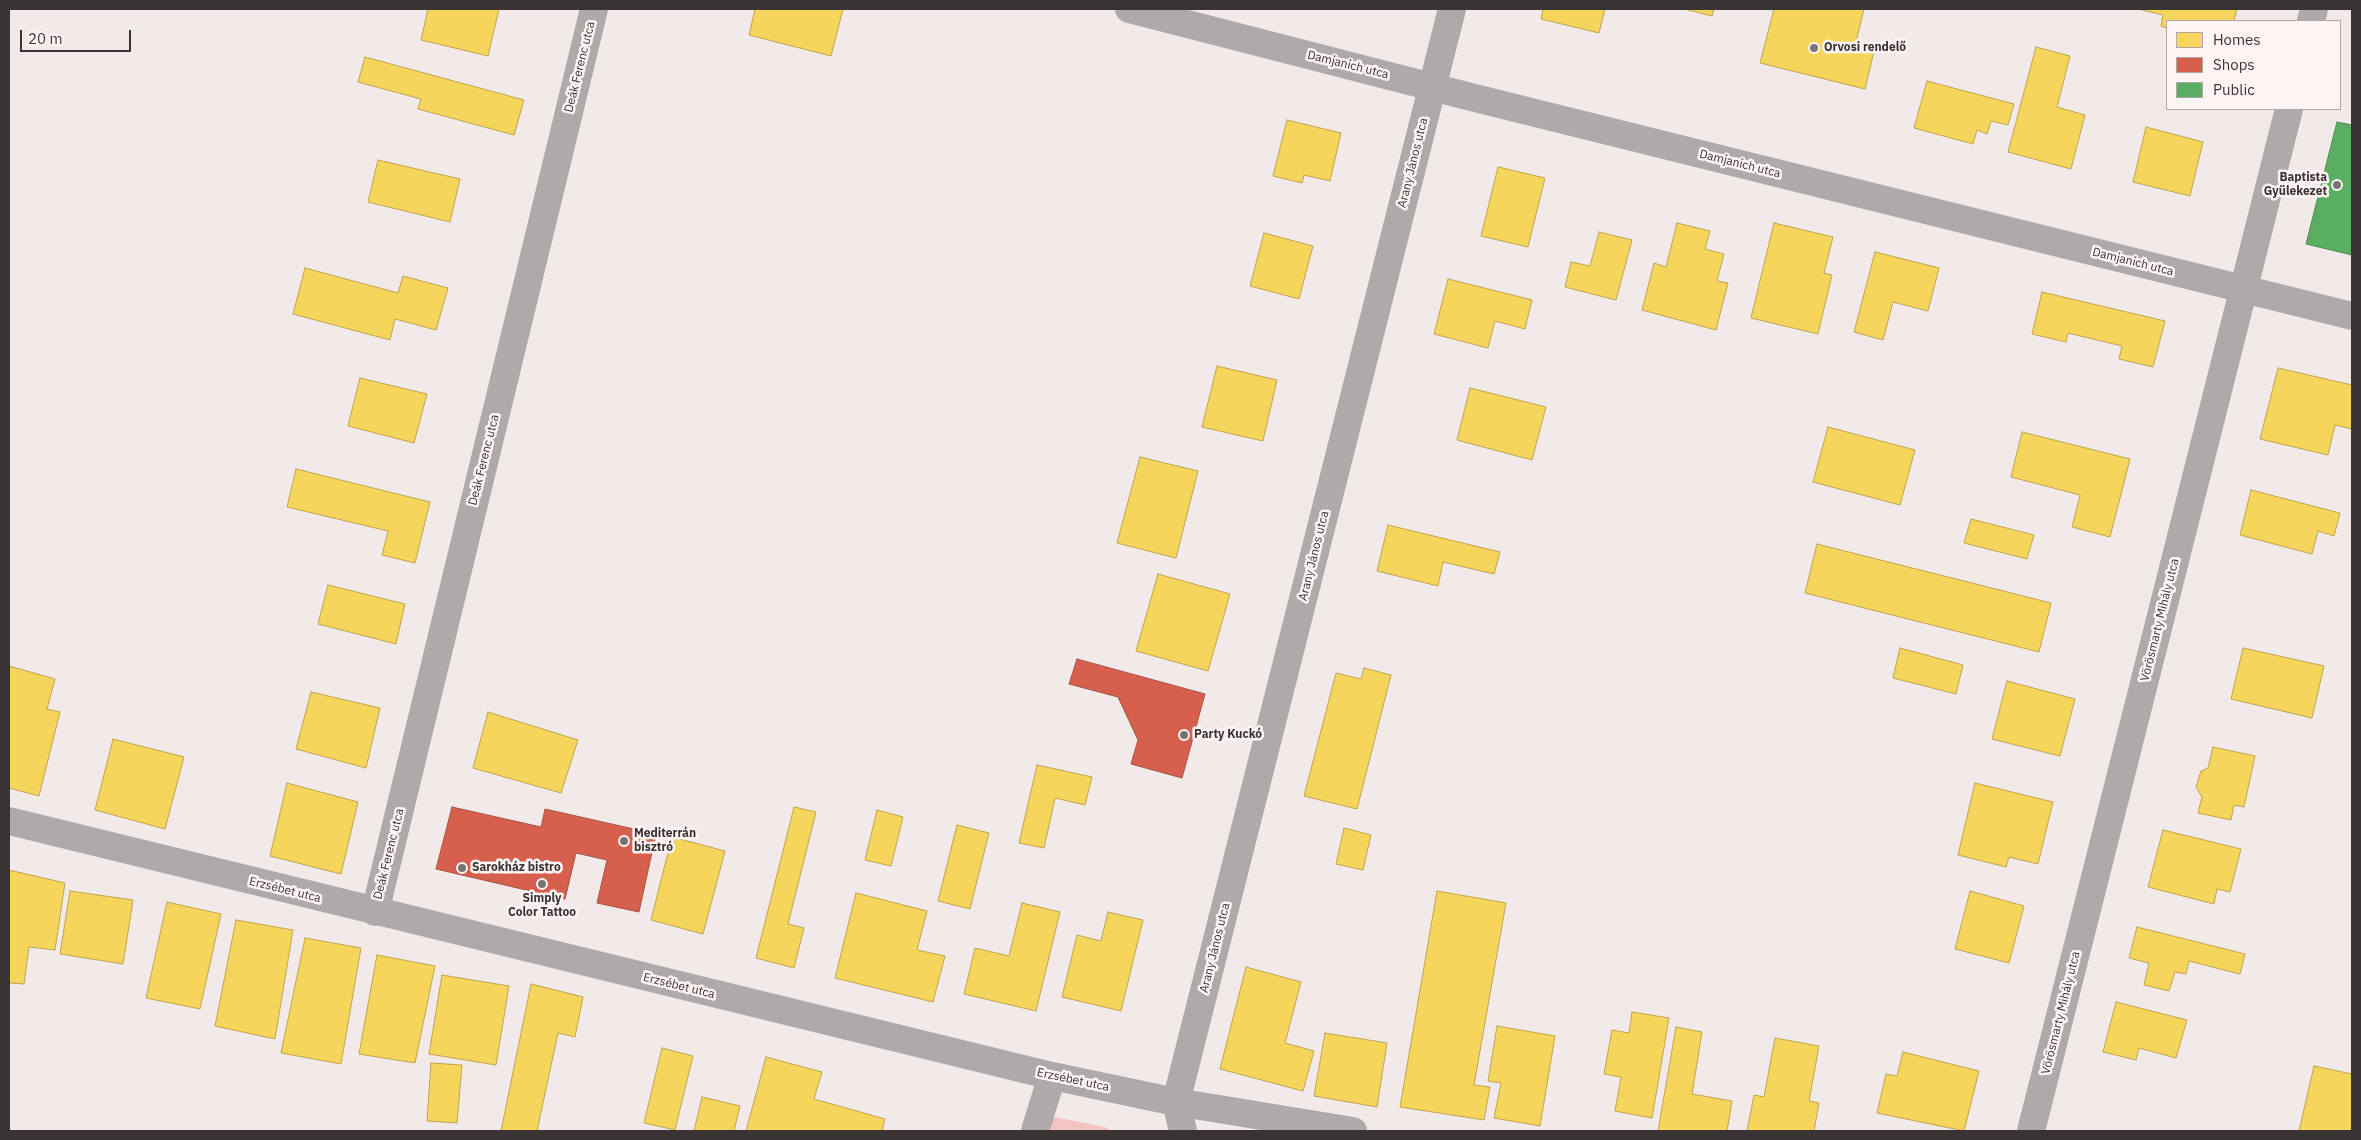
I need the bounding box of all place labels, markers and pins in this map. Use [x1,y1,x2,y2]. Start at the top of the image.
place label: Orvosi rendelő [1824,41,1906,55]
marker: Orvosi rendelő [1808,42,1820,54]
place label: Baptista Gyülekezet [2264,171,2327,199]
marker: Baptista Gyülekezet [2331,179,2343,191]
place label: Party Kuckó [1194,728,1262,742]
marker: Party Kuckó [1178,729,1190,741]
place label: Mediterrán bisztró [634,827,696,855]
marker: Mediterrán bisztró [618,835,630,847]
place label: Sarokház bistro [472,861,561,875]
marker: Sarokház bistro [456,862,468,874]
marker: Simply Color Tattoo [536,878,548,890]
place label: Simply Color Tattoo [508,892,576,920]

